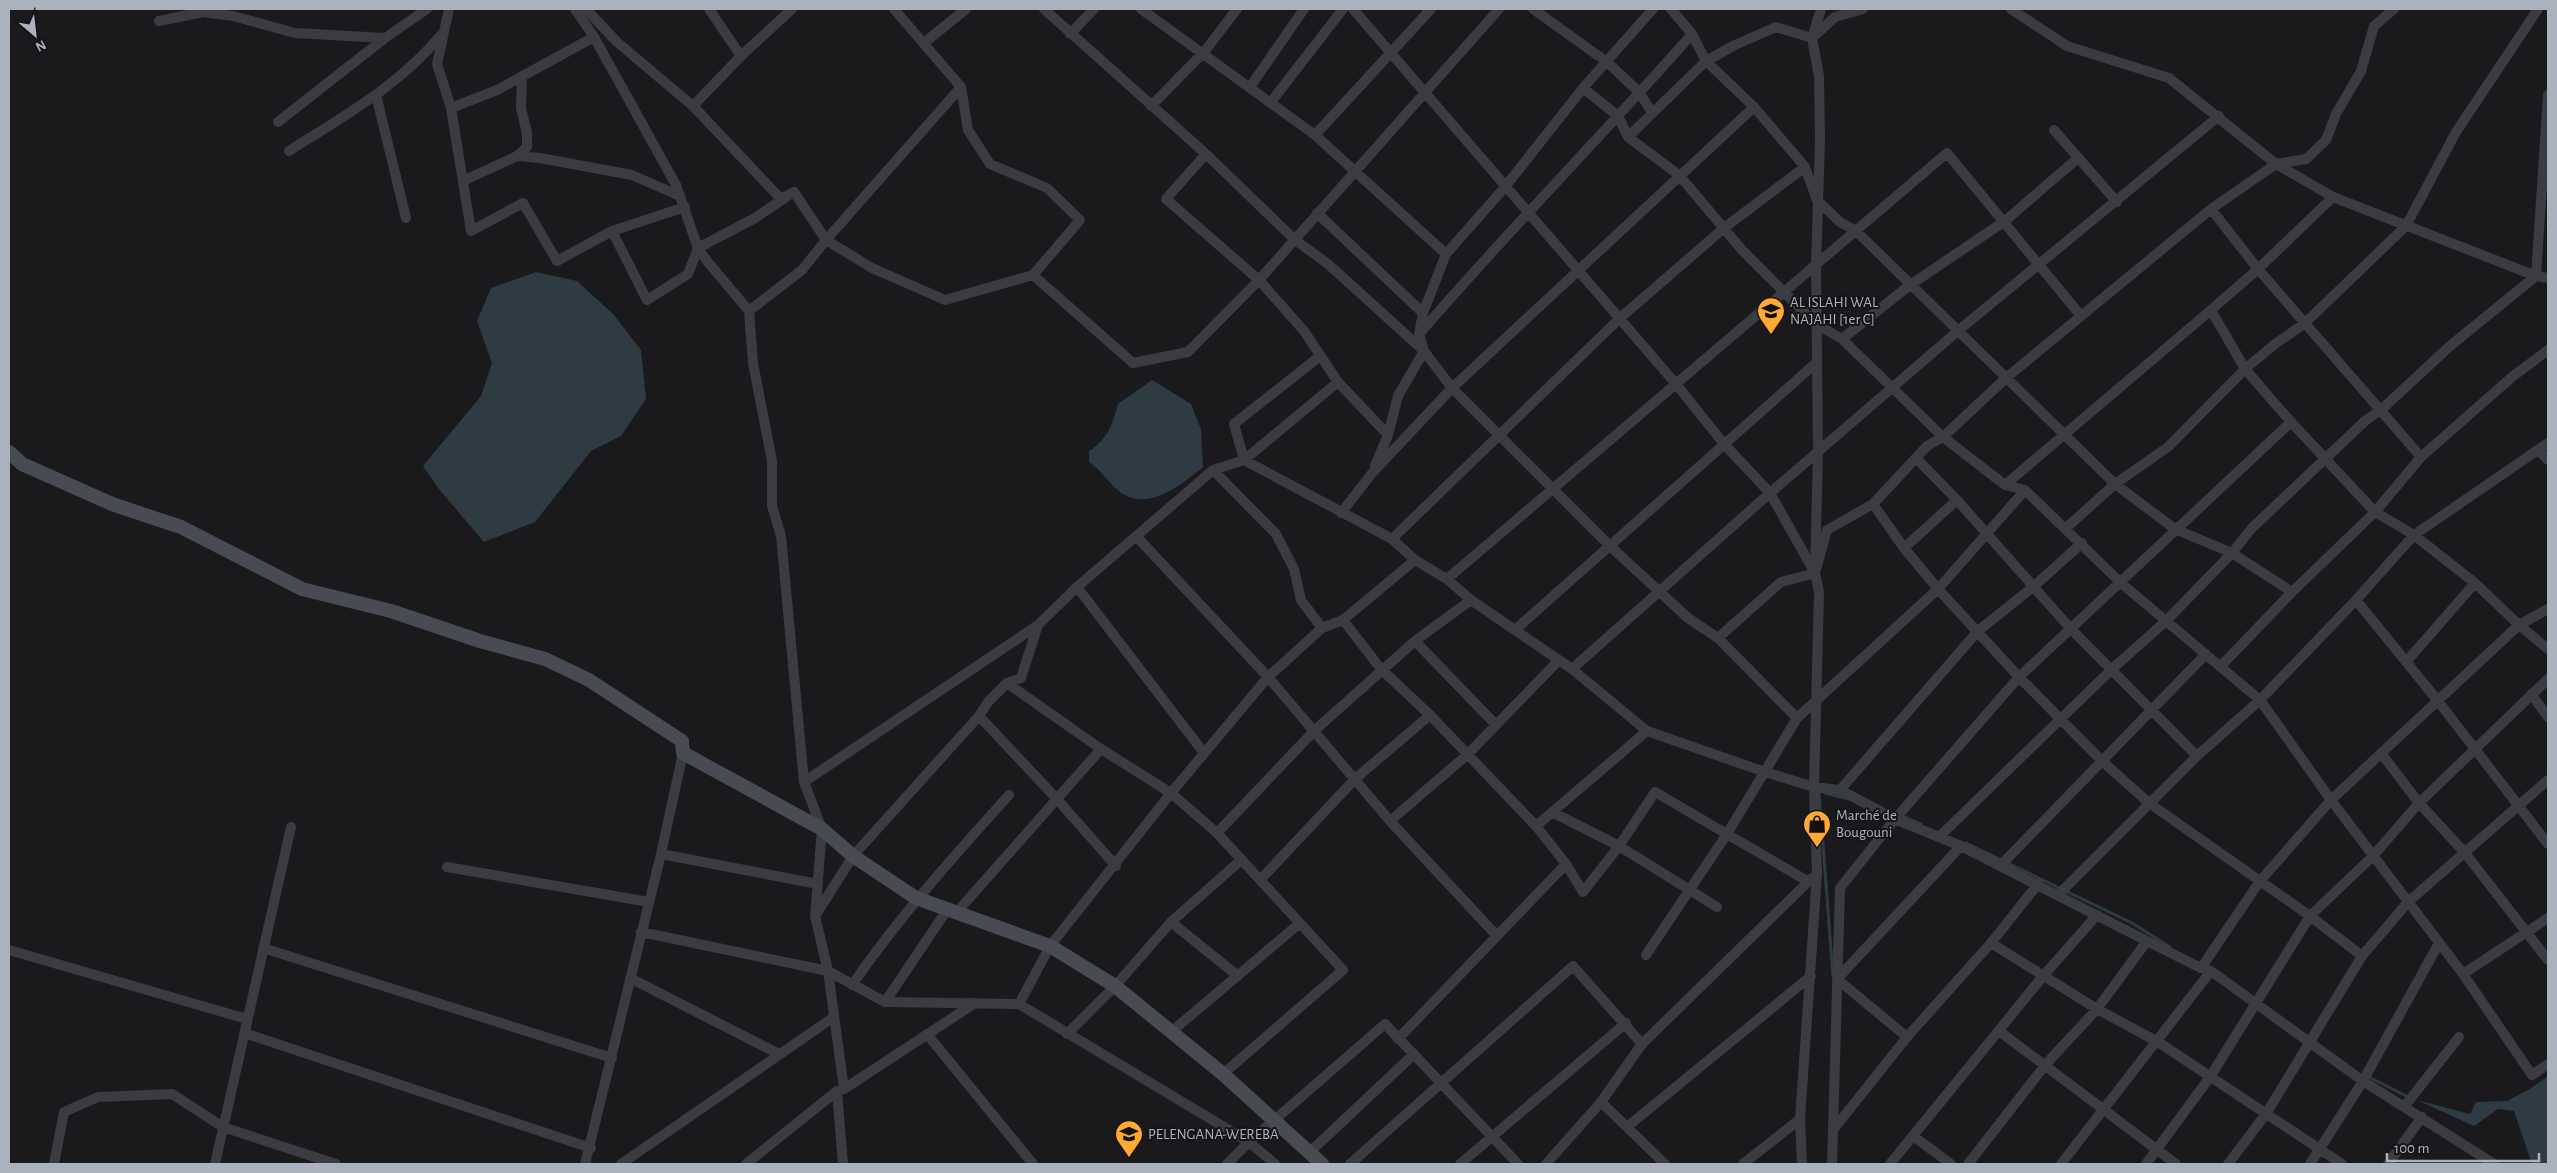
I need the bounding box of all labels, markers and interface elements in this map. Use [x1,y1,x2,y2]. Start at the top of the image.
north arrow [10,10,60,60]
text: N [33,37,48,54]
place label: AL ISLAHI WAL NAJAHI [1er C] [1790,295,1879,327]
school or university icon: AL ISLAHI WAL NAJAHI [1er C] [1756,296,1786,335]
place label: Marché de Bougouni [1836,808,1897,840]
shop icon: Marché de Bougouni [1802,809,1832,848]
school or university icon: PELENGANA-WEREBA [1114,1119,1144,1158]
place label: PELENGANA-WEREBA [1148,1127,1279,1142]
scale bar [2387,1130,2540,1162]
text: 100 m [2394,1141,2429,1156]

